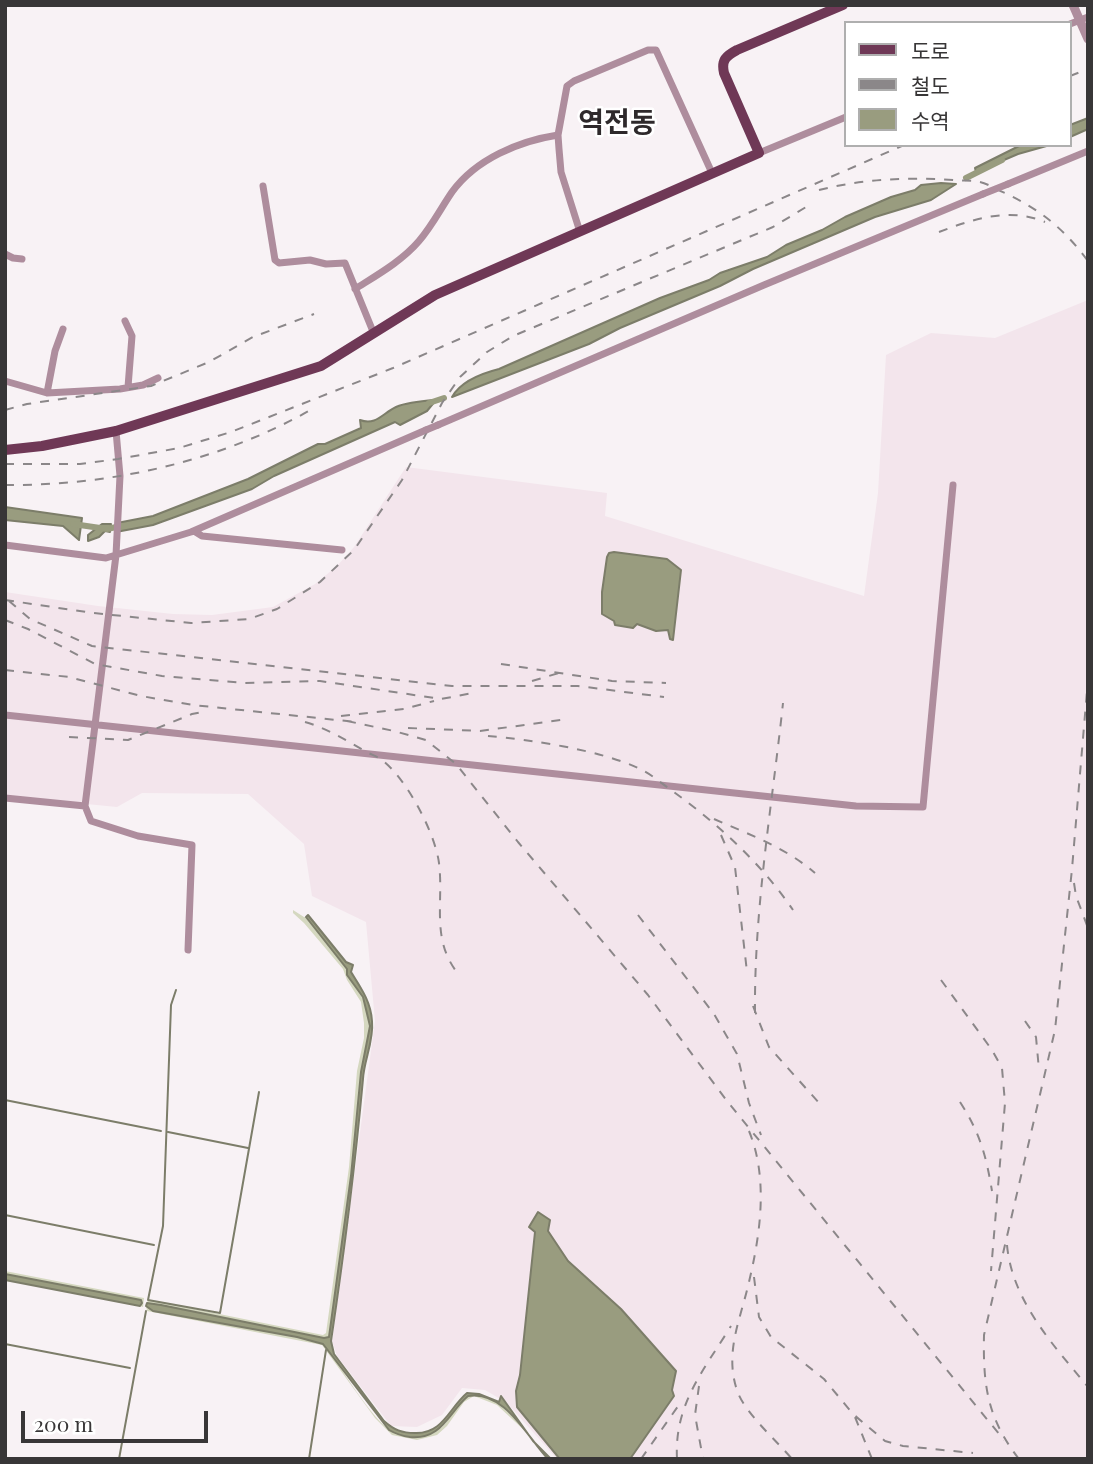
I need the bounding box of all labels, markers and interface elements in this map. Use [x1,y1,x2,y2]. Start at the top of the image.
legend [844,21,1072,147]
text: 도로 [911,36,950,64]
text: 철도 [911,71,950,99]
district label: 역전동 [578,106,656,140]
text: 수역 [911,106,950,134]
scale bar [24,1398,212,1442]
text: 200 m [34,1409,93,1437]

